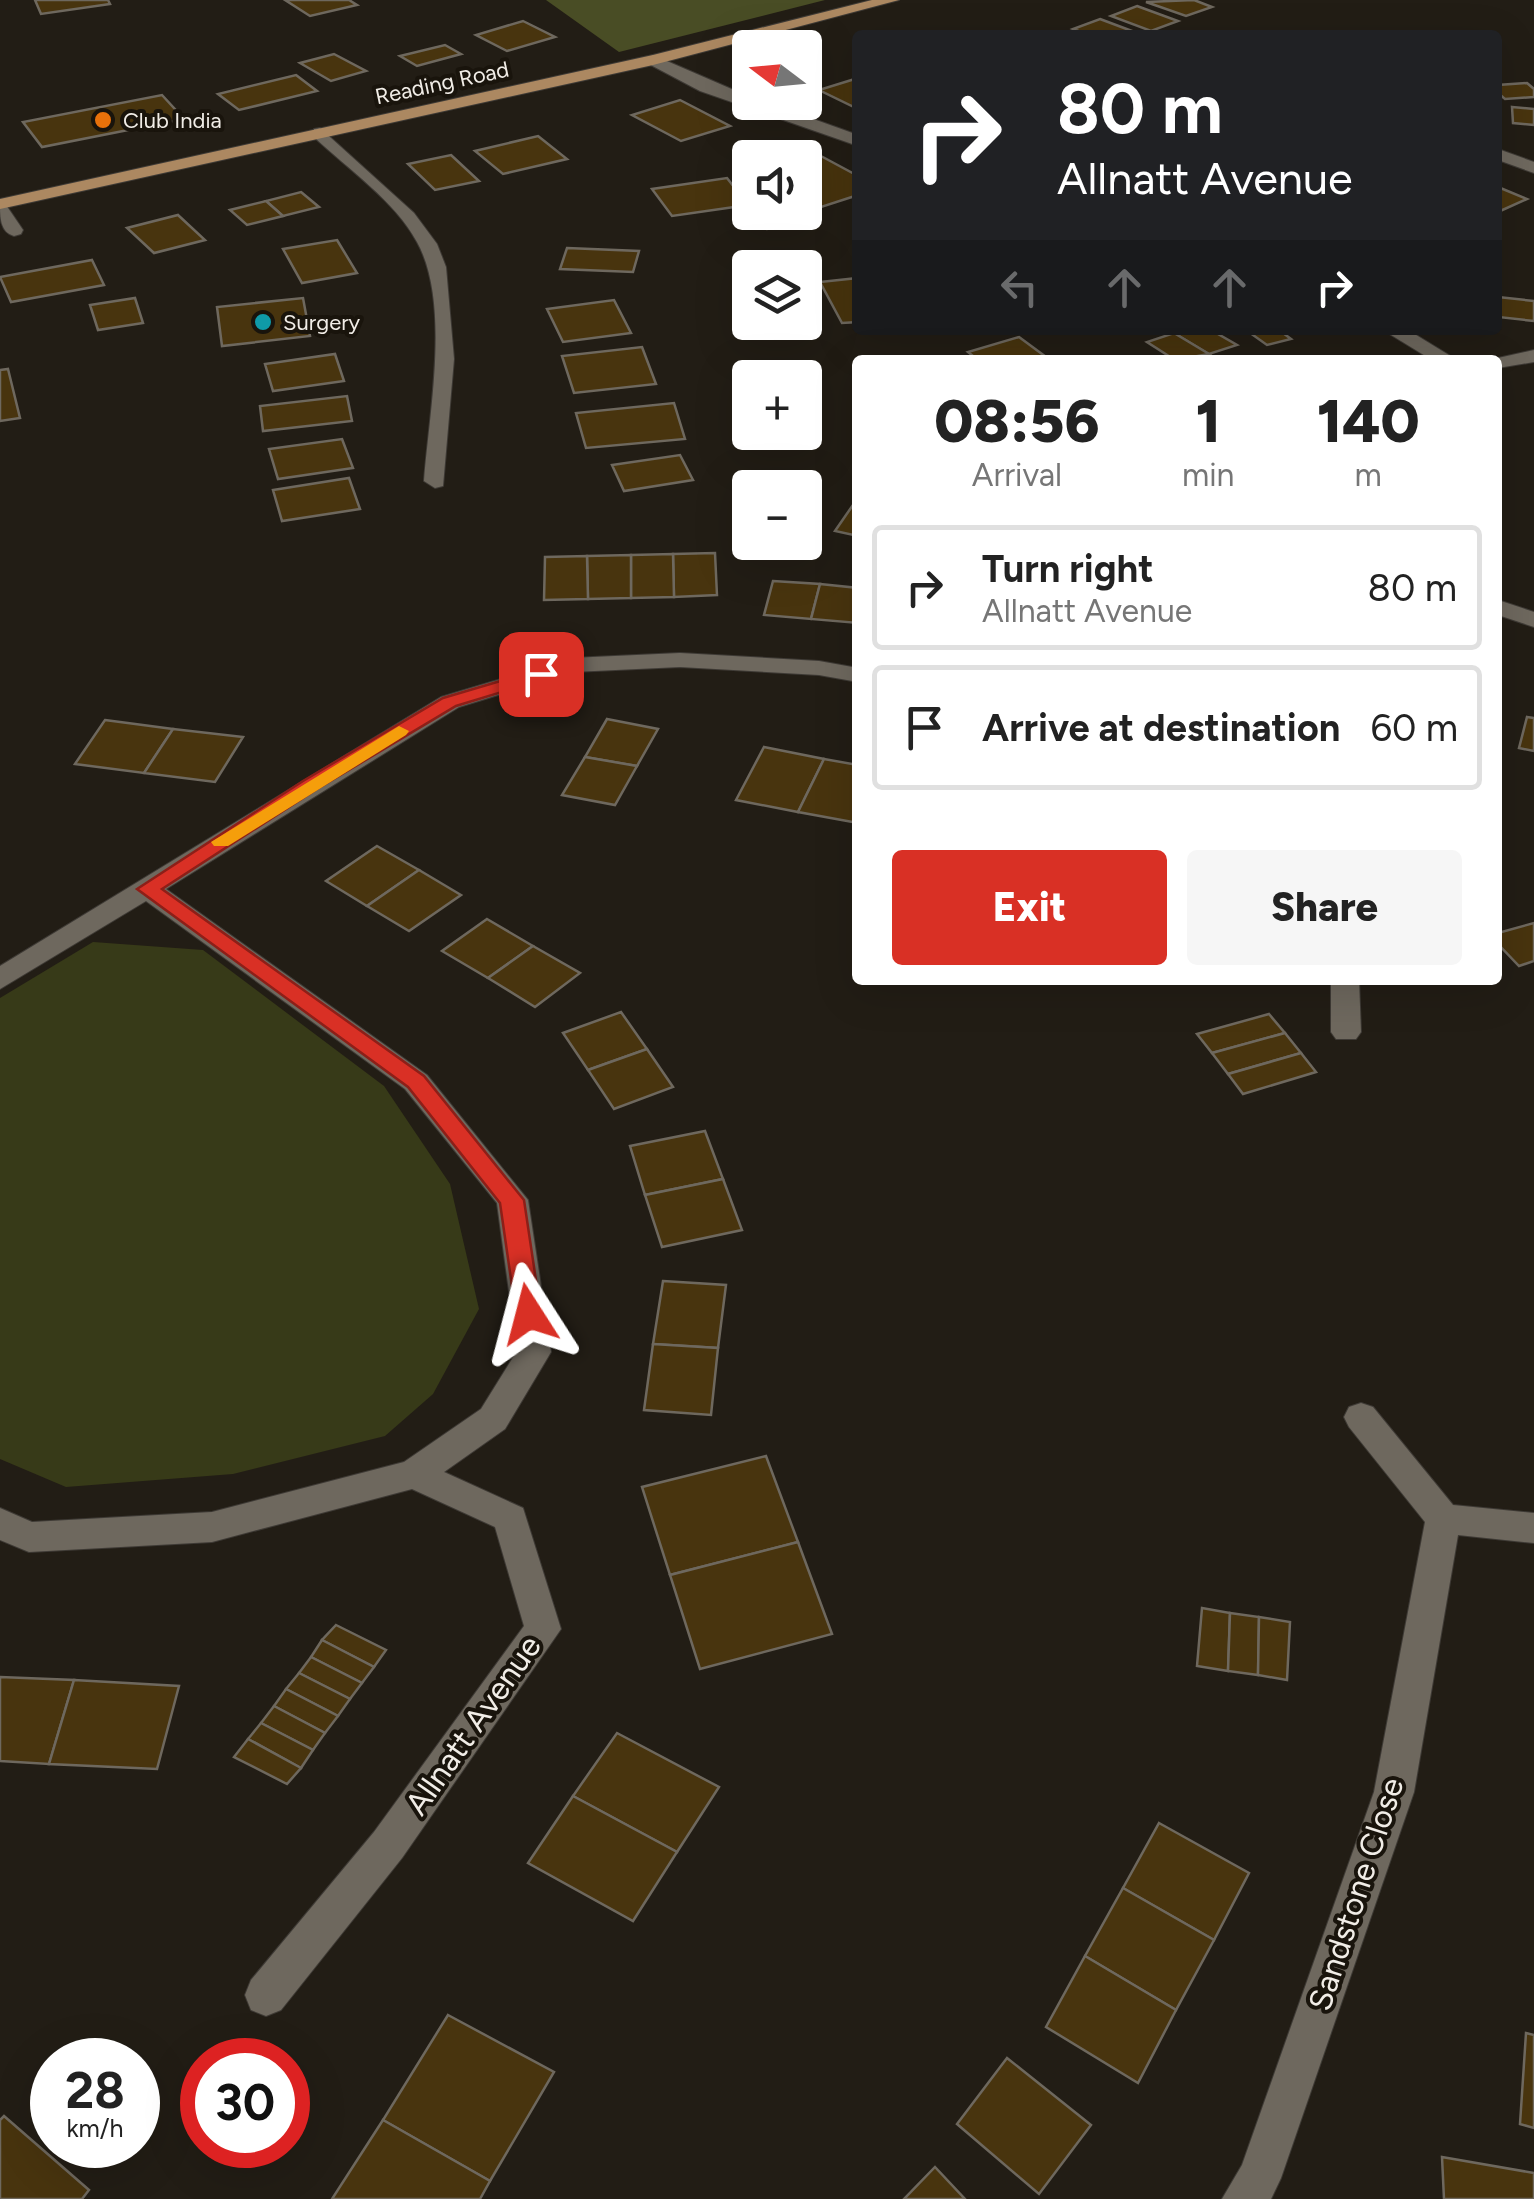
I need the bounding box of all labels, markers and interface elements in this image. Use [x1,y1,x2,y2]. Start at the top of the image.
north arrow [732,30,822,120]
map controls [732,30,822,560]
street label: Reading Road [373,56,511,110]
text: 80 m [1057,66,1223,151]
icon: right [892,70,1022,200]
place label: Club India [123,107,222,134]
marker: Club India [92,109,114,131]
button: sound [732,140,822,230]
text: Allnatt Avenue [1057,151,1353,205]
button: layers [732,250,822,340]
icon: left [992,260,1047,315]
icon: ahead [1097,260,1152,315]
icon: ahead [1202,260,1257,315]
icon: right [1307,260,1362,315]
place label: Surgery [283,309,361,336]
marker: Surgery [252,311,274,333]
button: + [732,360,822,450]
text: 08:56 [934,385,1100,457]
text: 1 [1195,385,1221,457]
text: 140 [1317,385,1420,457]
text: Arrival [972,456,1062,494]
text: min [1182,456,1234,494]
text: m [1355,456,1382,494]
button: − [732,470,822,560]
text: Turn right [982,546,1154,592]
icon: right [897,560,952,615]
text: 80 m [1368,565,1457,611]
text: Allnatt Avenue [982,592,1192,630]
pin [499,632,584,717]
icon: arrive [514,647,569,702]
icon: arrive [897,700,952,755]
text: Arrive at destination [982,705,1340,751]
text: 60 m [1370,705,1458,751]
button: Exit [892,850,1167,965]
button: Share [1187,850,1462,965]
position arrow [477,1262,581,1366]
street label: Allnatt Avenue [397,1628,549,1822]
street label: Sandstone Close [1300,1773,1412,2015]
speed limit sign: 30 [180,2038,310,2168]
text: 28 [65,2060,125,2121]
text: km/h [66,2113,124,2143]

